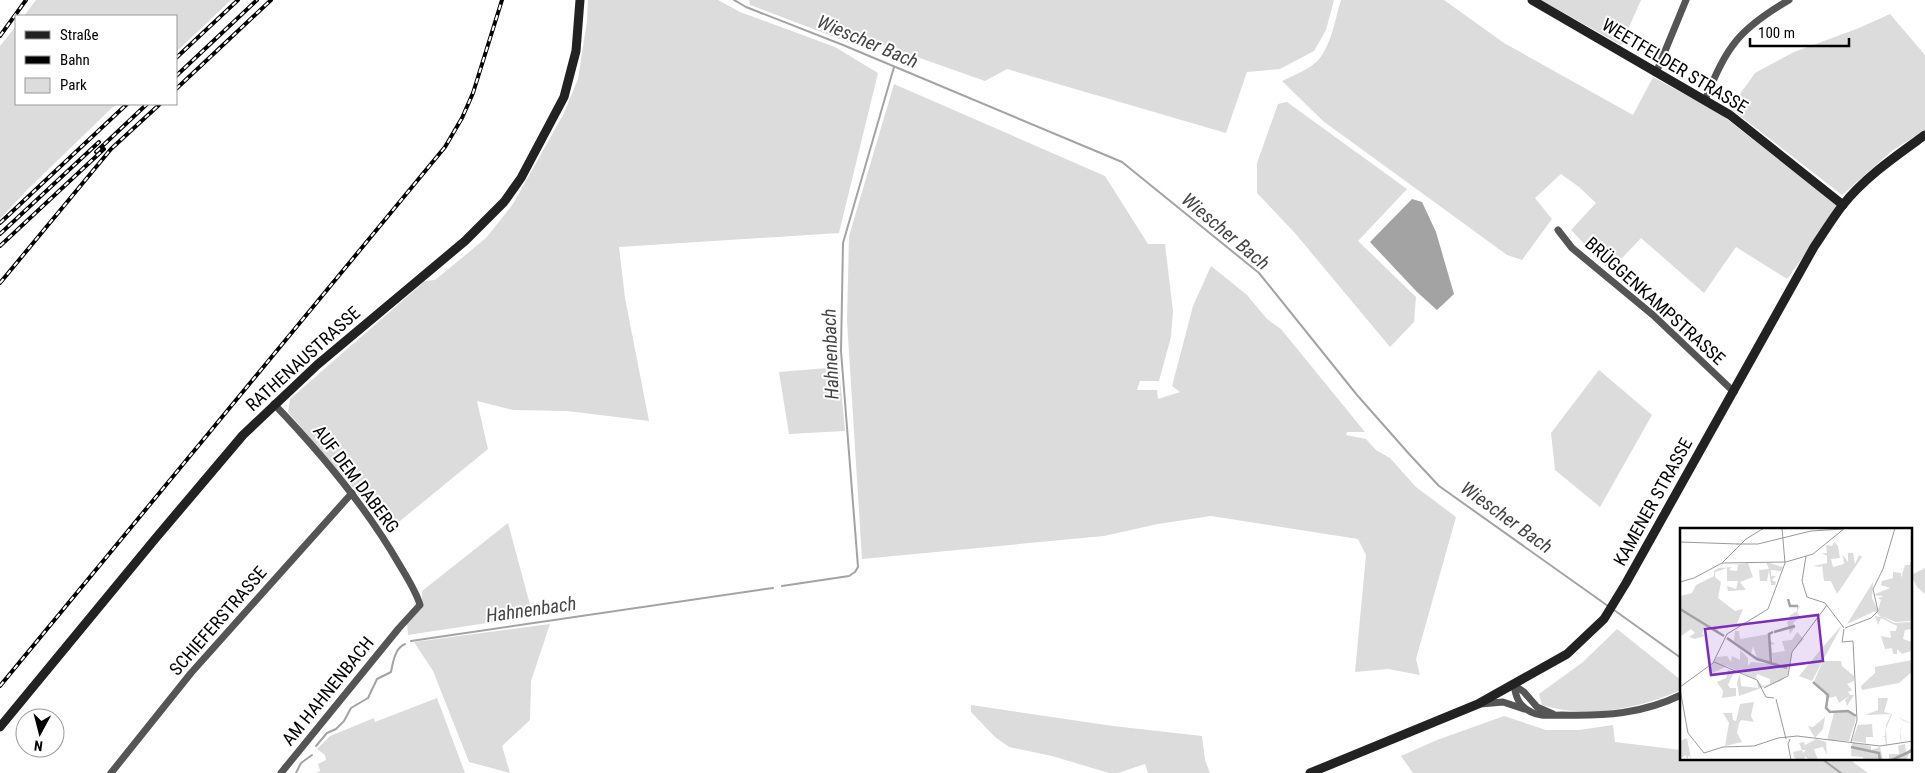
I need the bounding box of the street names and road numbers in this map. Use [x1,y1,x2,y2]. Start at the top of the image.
street label: WEETFELDER STRASSE [1598,14,1752,117]
street label: BRÜGGENKAMPSTRASSE [1581,232,1730,369]
street label: RATHENAUSTRASSE [241,302,364,415]
street label: AUF DEM DABERG [309,421,404,537]
street label: KAMENER STRASSE [1609,434,1696,569]
street label: SCHIEFERSTRASSE [165,562,271,679]
street label: AM HAHNENBACH [277,632,378,749]

